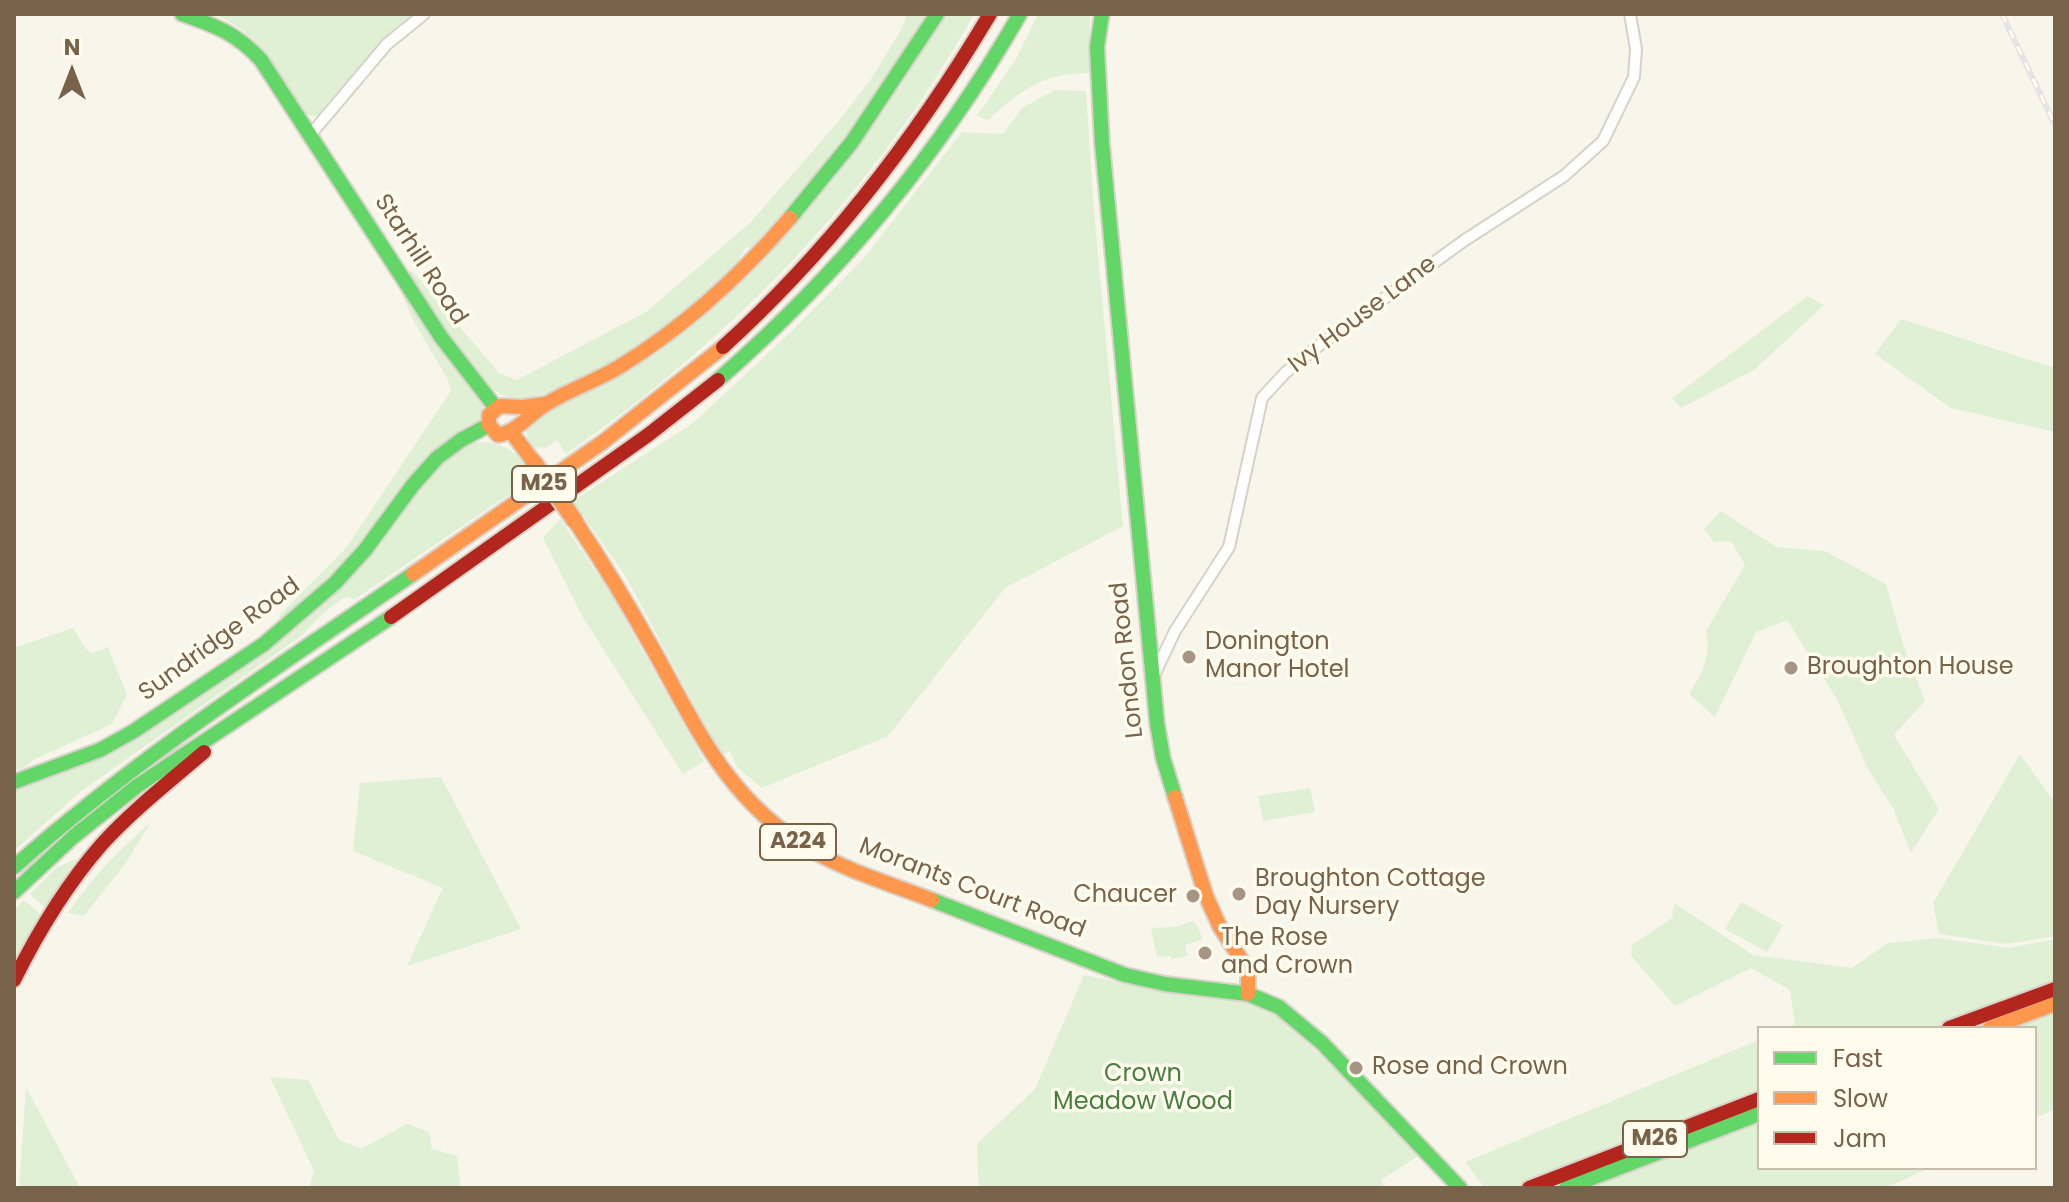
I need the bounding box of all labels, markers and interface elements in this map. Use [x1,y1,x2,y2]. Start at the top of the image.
north arrow [32,32,112,112]
text: N [64,32,80,63]
street label: Starhill Road [367,189,473,331]
street label: Ivy House Lane [1284,250,1442,380]
road number: M25 [512,466,576,502]
street label: Sundridge Road [134,572,306,708]
street label: London Road [1105,581,1151,739]
place label: Donington Manor Hotel [1205,629,1349,685]
marker: Donington Manor Hotel [1180,648,1198,666]
place label: Broughton House [1807,654,2014,682]
marker: Broughton House [1782,659,1800,677]
road number: A224 [760,824,836,860]
street label: Morants Court Road [855,833,1089,945]
place label: Broughton Cottage Day Nursery [1255,866,1486,922]
place label: Chaucer [1073,882,1177,910]
marker: Broughton Cottage Day Nursery [1230,885,1248,903]
marker: Chaucer [1184,887,1202,905]
place label: The Rose and Crown [1221,925,1353,981]
marker: The Rose and Crown [1196,944,1214,962]
legend [1757,1026,2037,1170]
text: Fast [1833,1042,1883,1075]
place label: Rose and Crown [1372,1054,1568,1082]
marker: Rose and Crown [1347,1059,1365,1077]
park label: Crown Meadow Wood [1053,1061,1233,1117]
text: Slow [1833,1082,1888,1115]
road number: M26 [1623,1121,1687,1157]
text: Jam [1833,1122,1887,1155]

